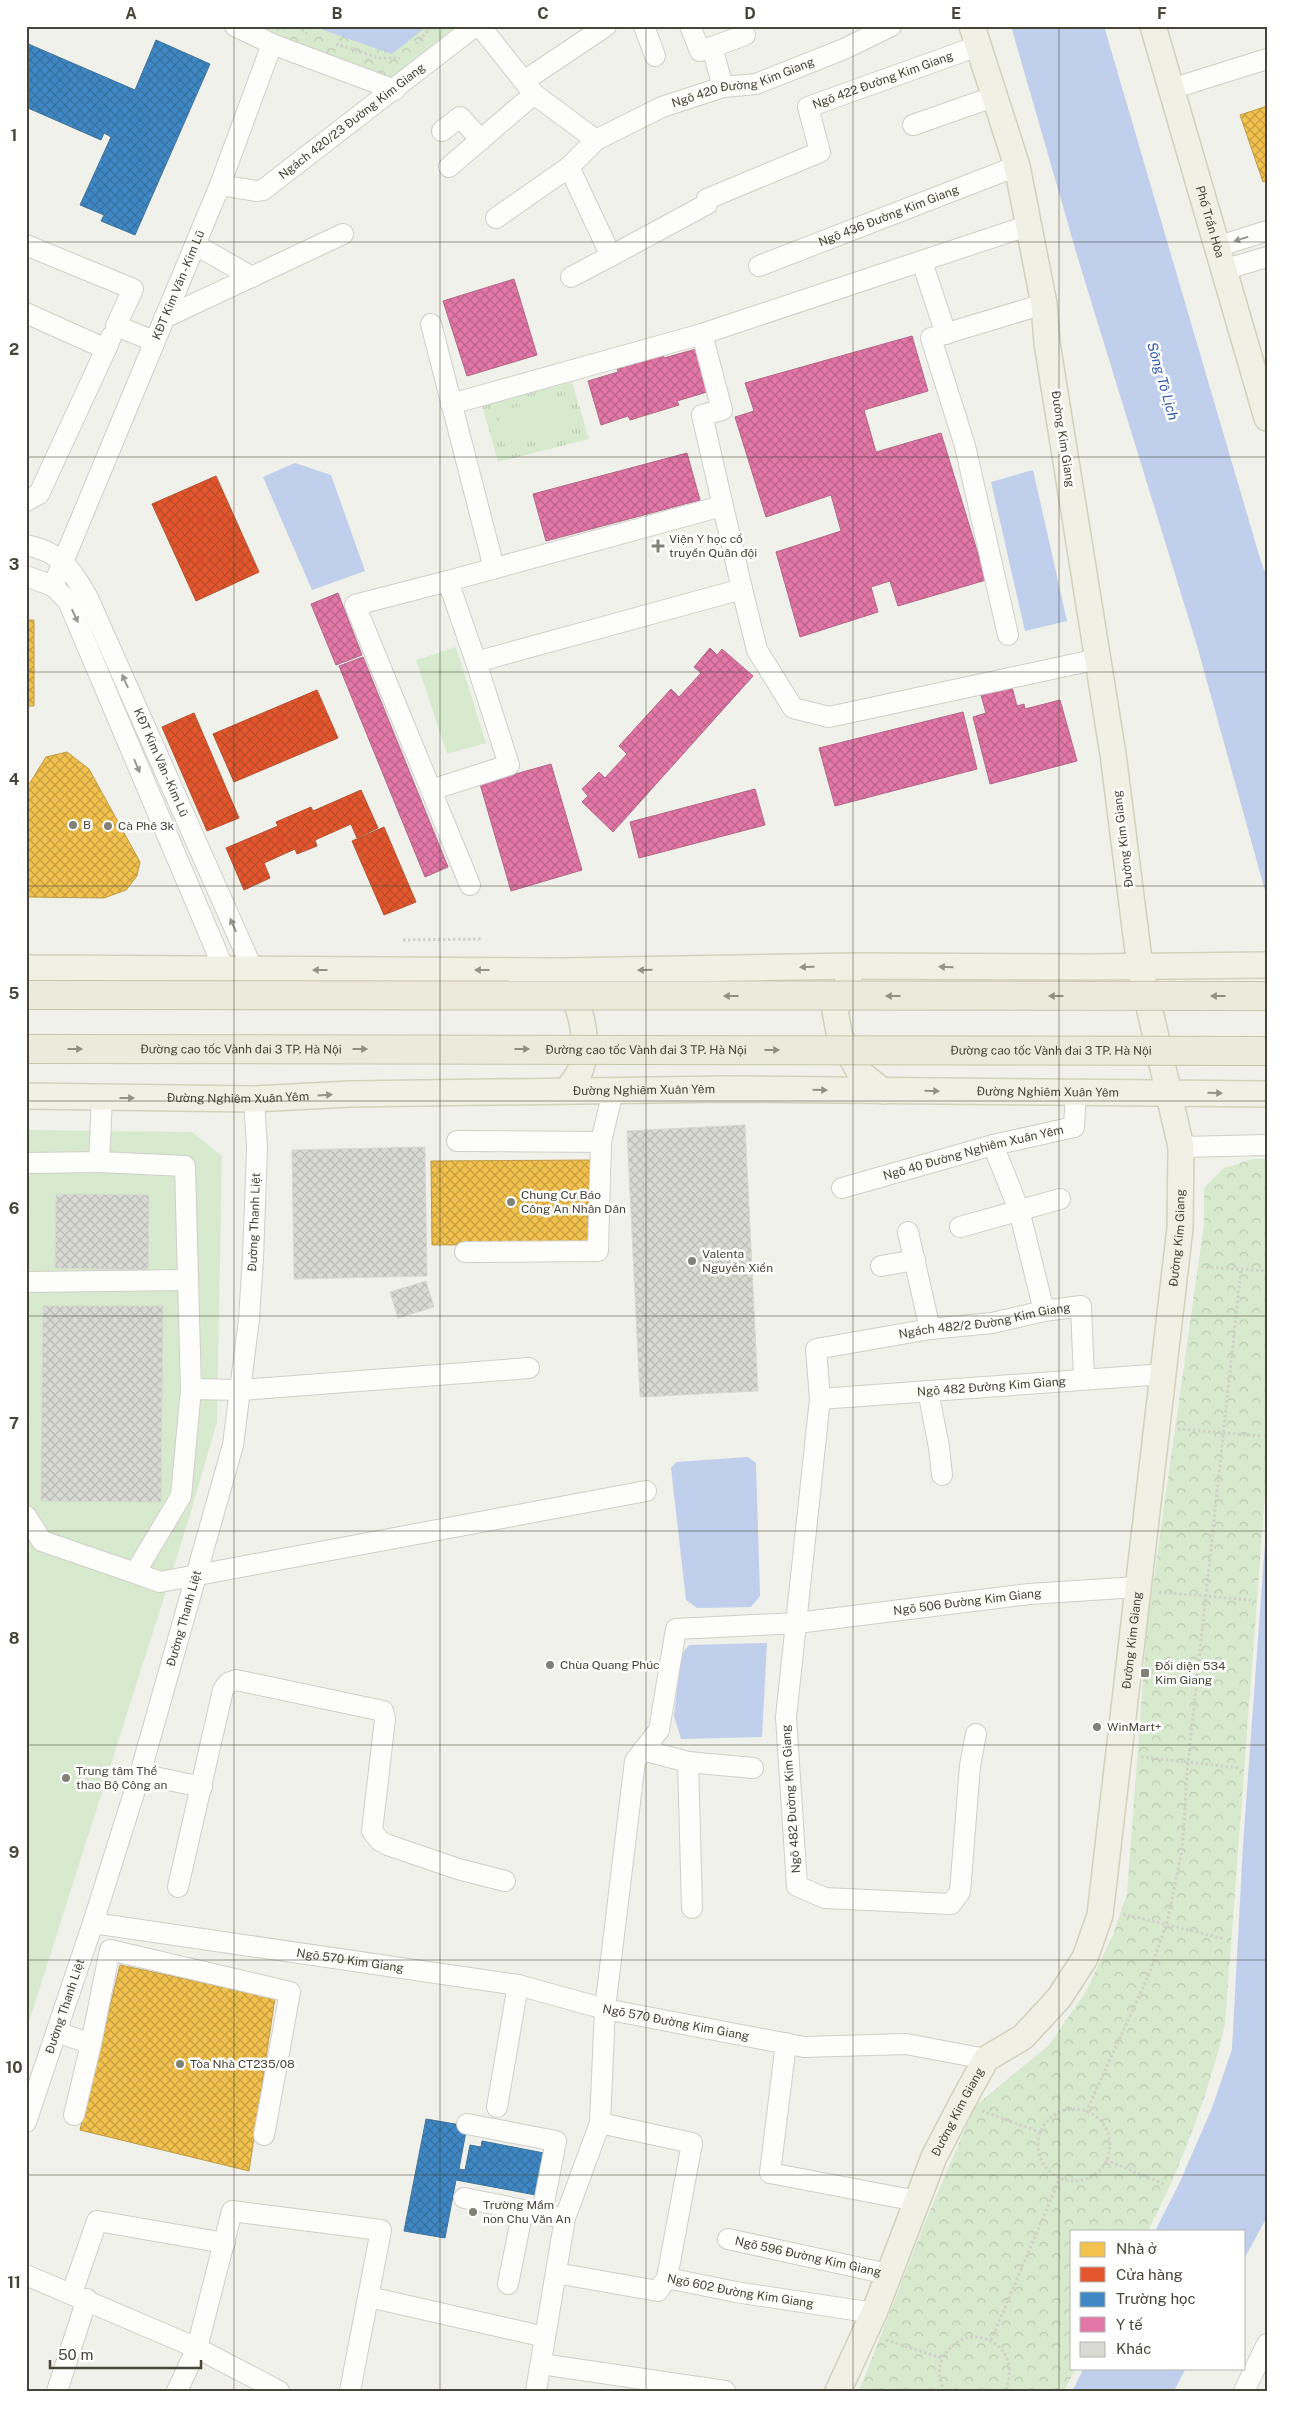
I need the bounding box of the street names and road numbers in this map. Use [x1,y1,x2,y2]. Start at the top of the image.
street label: Ngõ 422 Đường Kim Giang [810,48,955,112]
street label: Ngõ 420 Đường Kim Giang [670,55,816,110]
street label: Ngách 420/23 Đường Kim Giang [276,60,428,182]
street label: Ngõ 436 Đường Kim Giang [816,182,961,249]
street label: Phố Trần Hòa [1193,184,1227,260]
street label: KĐT Kim Văn - Kim Lũ [149,228,207,342]
street label: Đường Kim Giang [1048,390,1078,488]
street label: KĐT Kim Văn - Kim Lũ [131,706,191,819]
street label: Đường Kim Giang [1110,790,1136,888]
street label: Đường cao tốc Vành đai 3 TP. Hà Nội [140,1042,342,1057]
street label: Đường cao tốc Vành đai 3 TP. Hà Nội [545,1043,747,1057]
street label: Đường cao tốc Vành đai 3 TP. Hà Nội [950,1043,1152,1058]
street label: Đường Nghiêm Xuân Yêm [573,1082,715,1098]
street label: Đường Nghiêm Xuân Yêm [977,1084,1119,1100]
street label: Đường Nghiêm Xuân Yêm [167,1089,309,1106]
street label: Ngõ 40 Đường Nghiêm Xuân Yêm [881,1123,1065,1183]
street label: Đường Thanh Liệt [245,1172,263,1272]
street label: Đường Kim Giang [1166,1189,1187,1287]
street label: Ngách 482/2 Đường Kim Giang [898,1300,1071,1341]
street label: Ngõ 482 Đường Kim Giang [917,1374,1067,1399]
street label: Đường Thanh Liệt [164,1568,204,1668]
street label: Ngõ 506 Đường Kim Giang [892,1586,1042,1618]
street label: Đường Kim Giang [1119,1591,1145,1690]
street label: Ngõ 482 Đường Kim Giang [779,1724,803,1874]
street label: Ngõ 570 Kim Giang [296,1946,405,1975]
street label: Đường Thanh Liệt [42,1957,87,2056]
street label: Ngõ 570 Đường Kim Giang [602,2002,750,2043]
street label: Đường Kim Giang [929,2065,987,2158]
street label: Ngõ 596 Đường Kim Giang [734,2234,883,2279]
street label: Ngõ 602 Đường Kim Giang [666,2271,815,2311]

